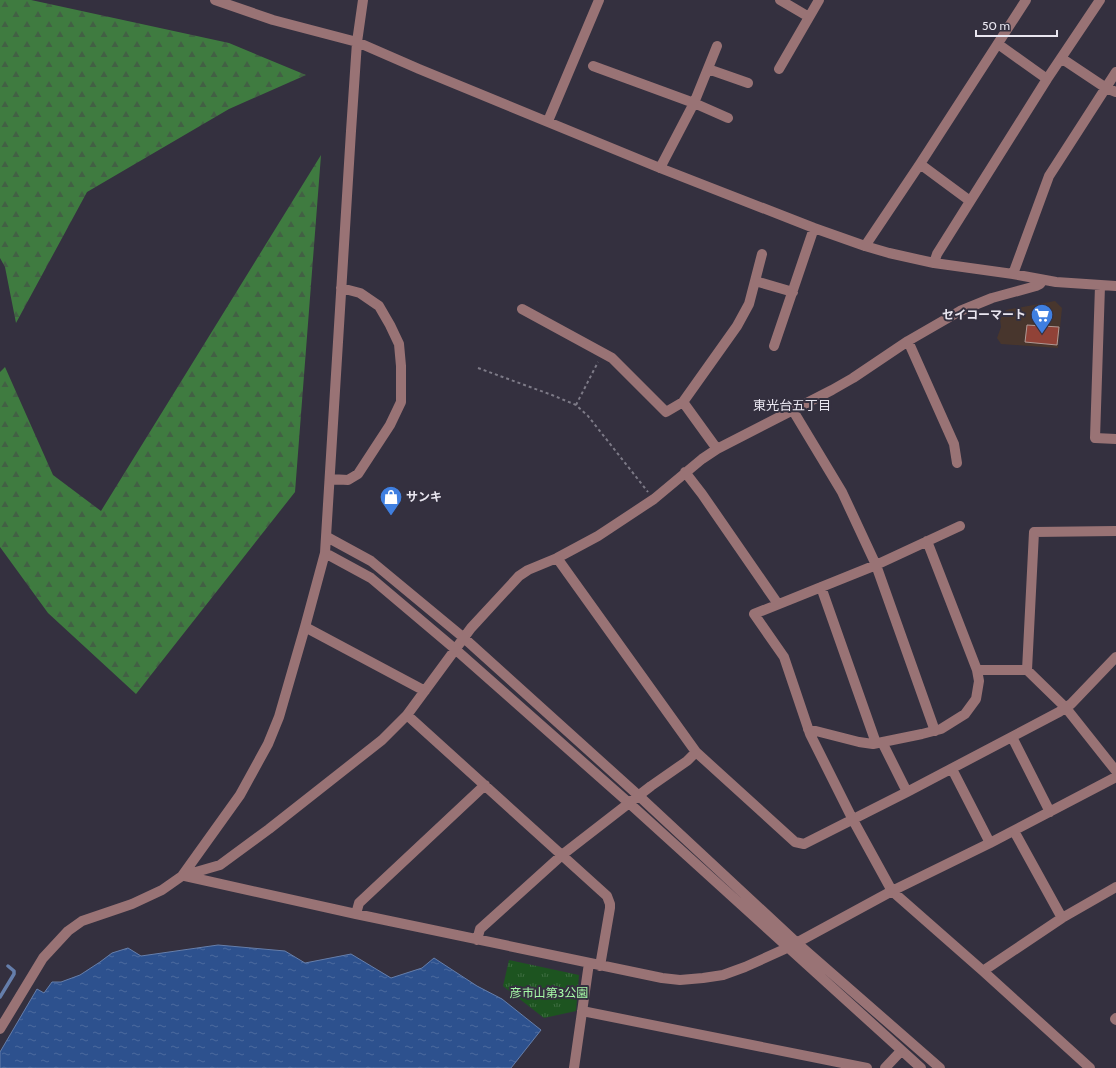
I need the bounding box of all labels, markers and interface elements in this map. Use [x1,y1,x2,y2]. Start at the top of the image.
scale bar [976,12,1057,38]
text: 50 m [982,18,1010,33]
supermarket icon: セイコーマート [1029,302,1055,335]
place label: セイコーマート [942,307,1026,322]
district label: 東光台五丁目 [753,397,831,413]
shop icon: サンキ [378,484,404,517]
place label: サンキ [406,489,442,504]
park label: 彦市山第3公園 [510,985,588,1000]

